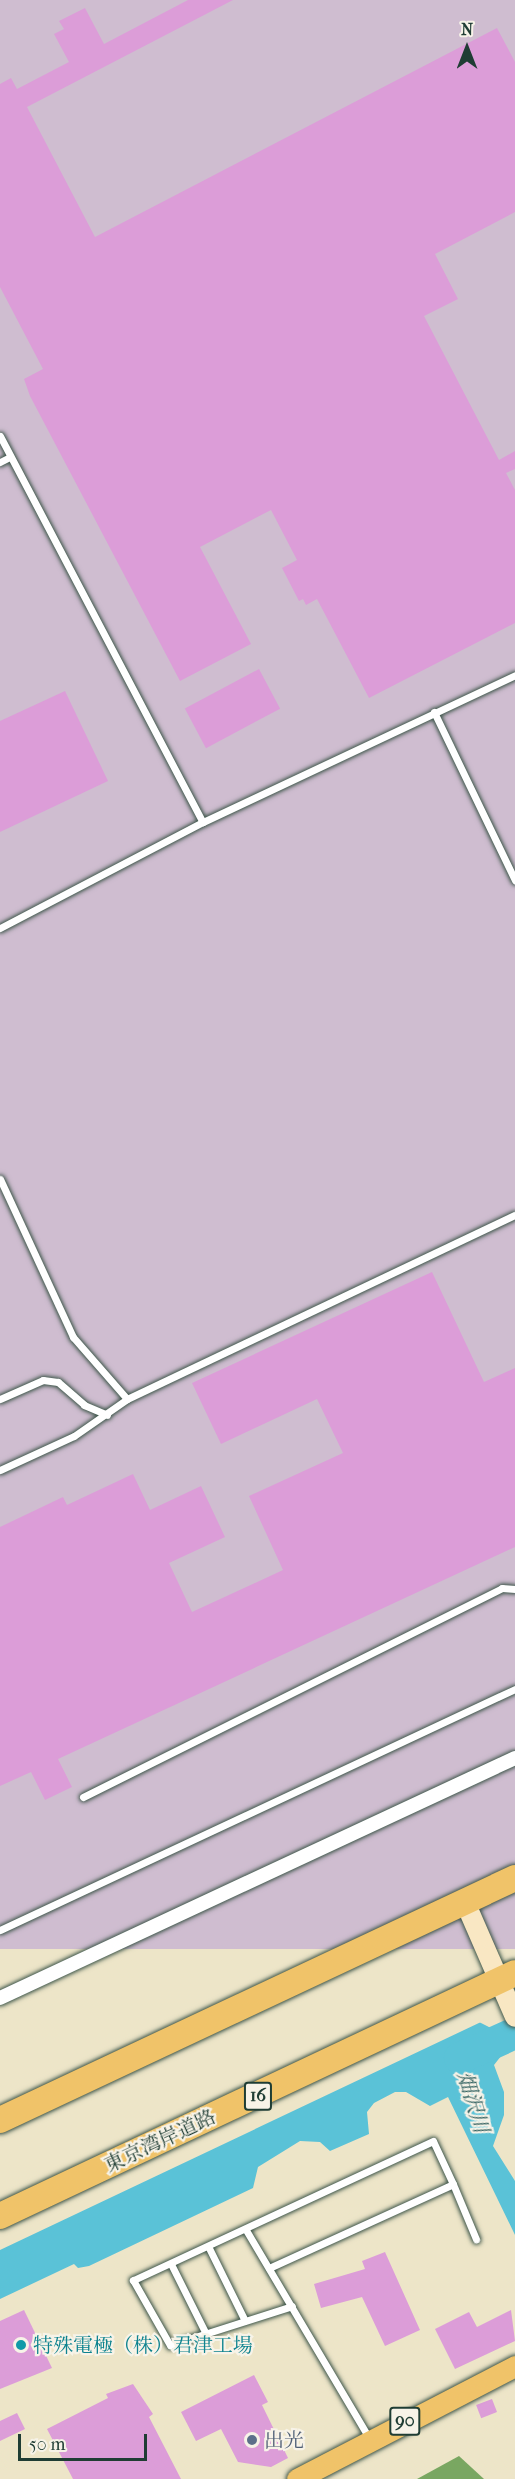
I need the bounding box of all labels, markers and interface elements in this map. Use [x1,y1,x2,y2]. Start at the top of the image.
north arrow [437,18,497,78]
text: N [461,20,473,39]
water label: 畑沢川 [452,2068,494,2136]
road number: 16 [243,2081,273,2111]
street label: 東京湾岸道路 [101,2105,219,2177]
place label: 特殊電極（株）君津工場 [33,2333,253,2357]
marker: 特殊電極（株）君津工場 [14,2338,28,2352]
road number: 90 [388,2406,422,2436]
scale bar [21,2422,150,2460]
place label: 出光 [264,2428,304,2452]
marker: 出光 [245,2433,259,2447]
text: 50 m [29,2434,65,2455]

